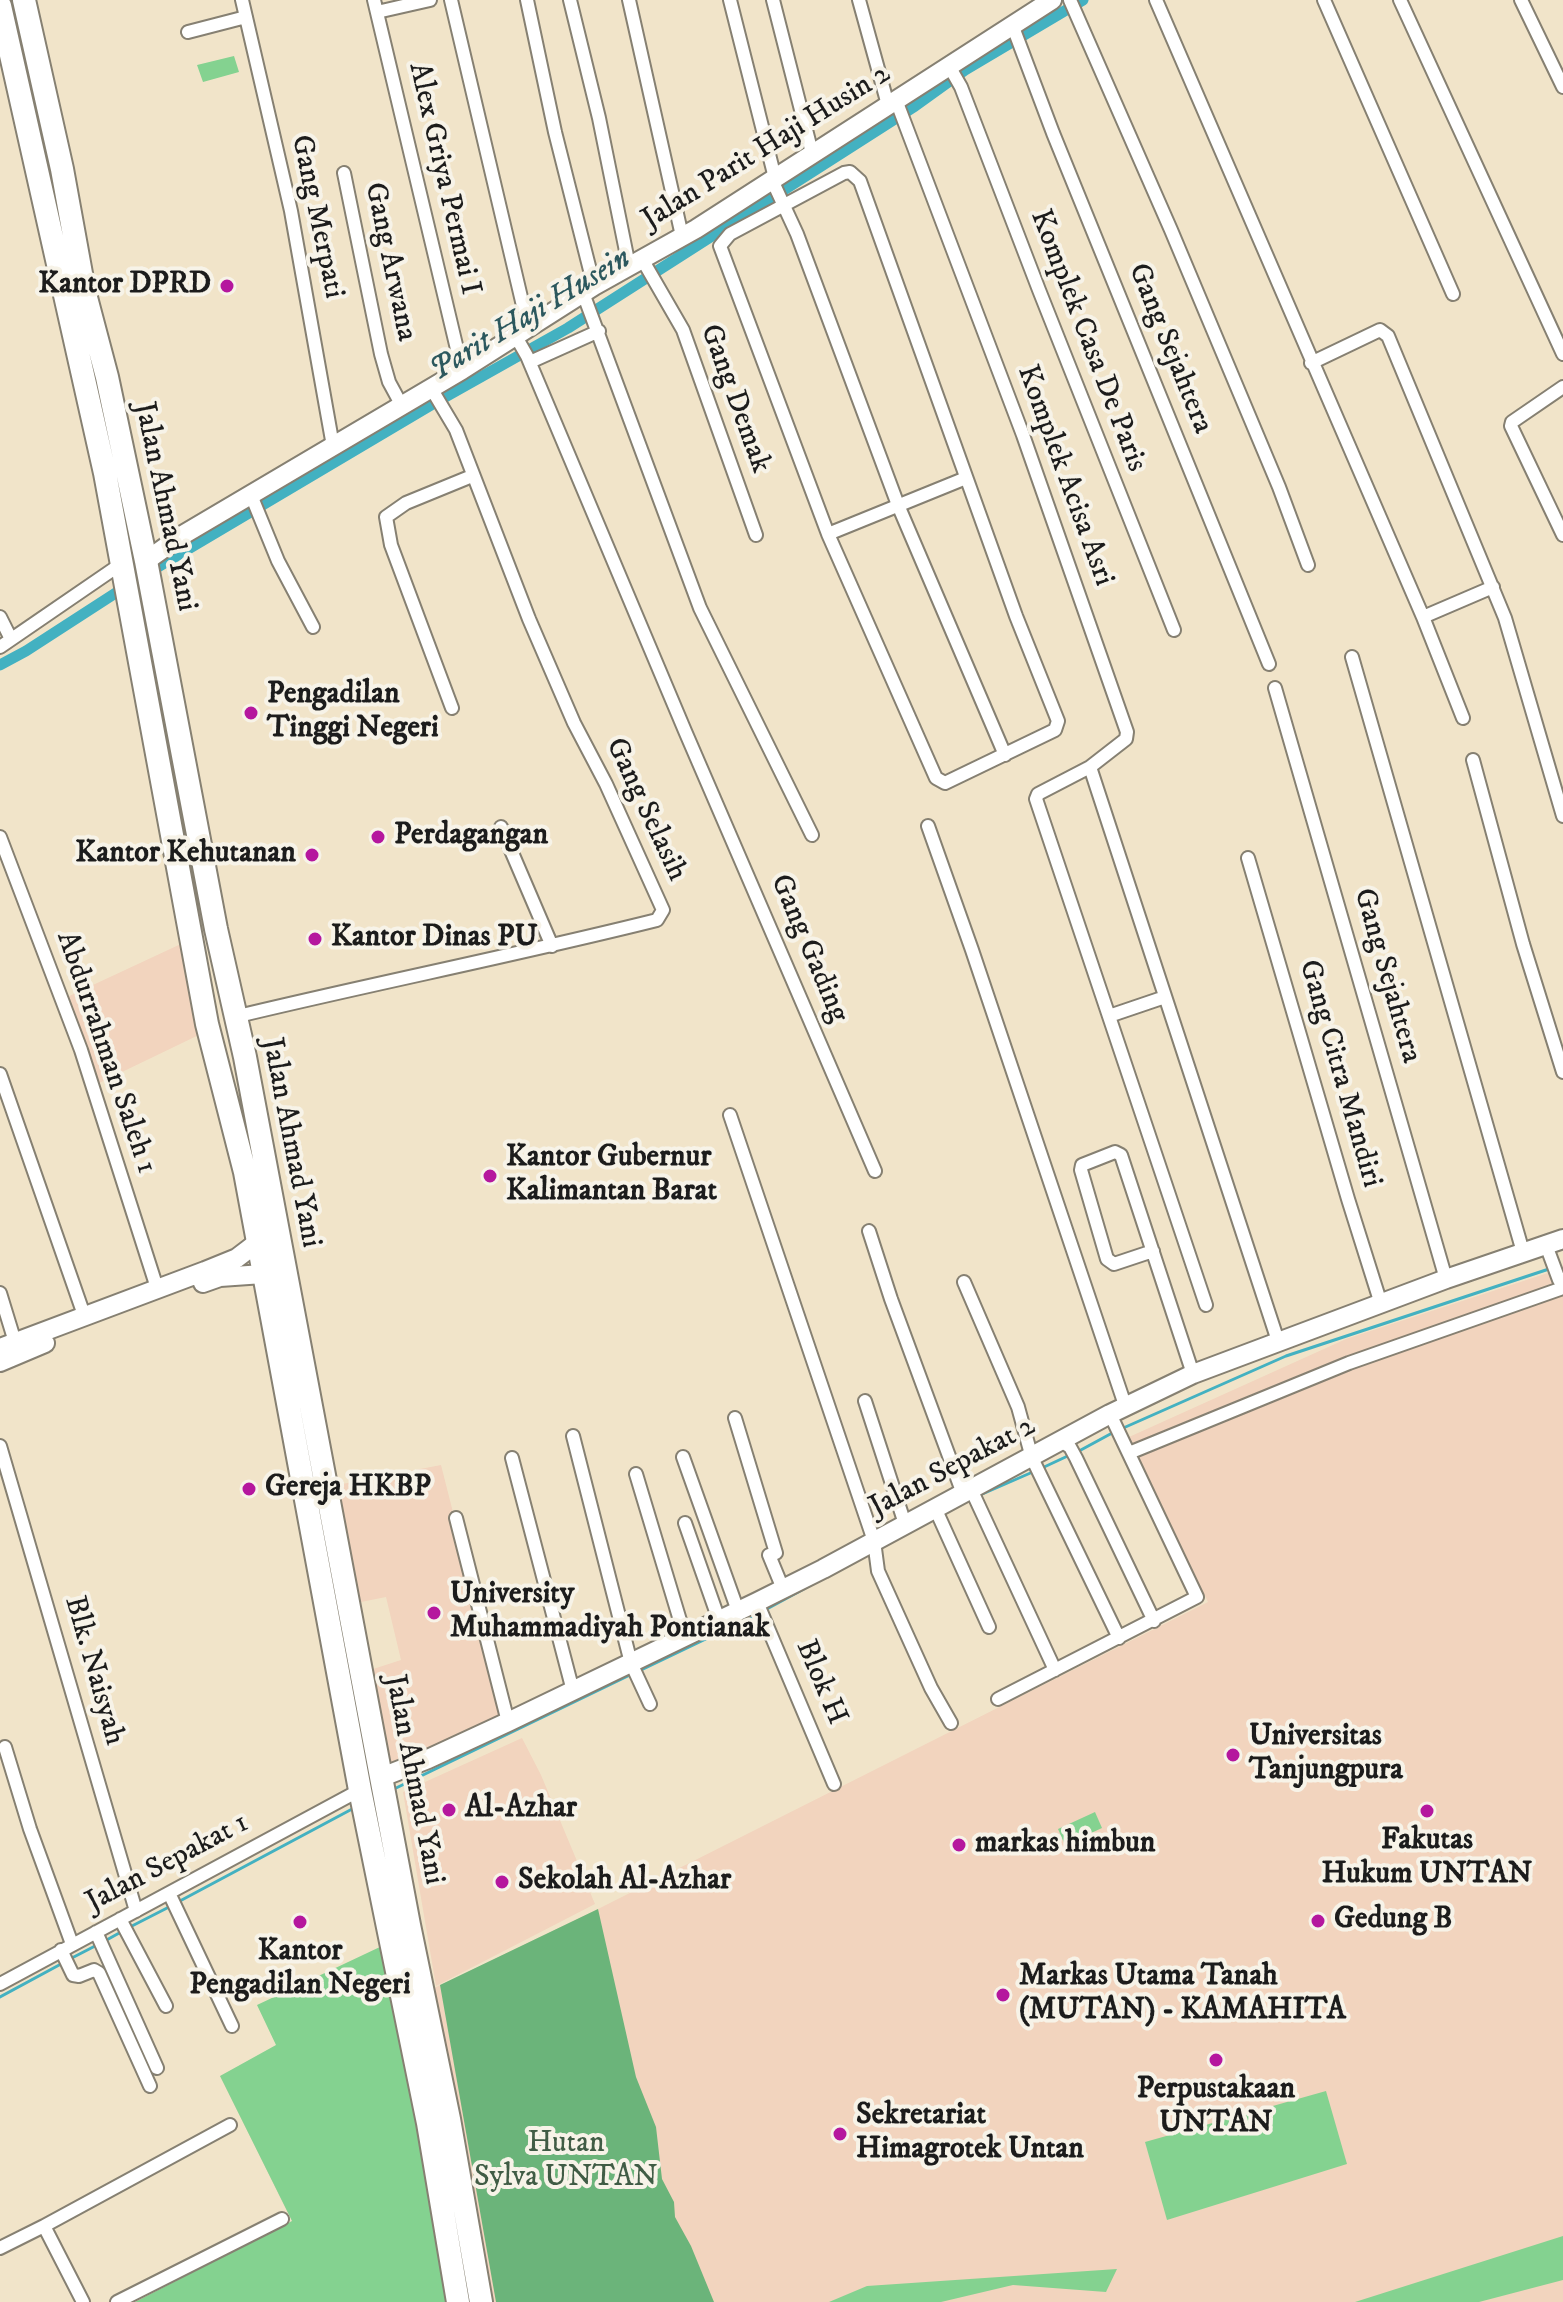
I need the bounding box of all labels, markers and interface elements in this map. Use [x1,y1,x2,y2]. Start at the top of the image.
street label: Jalan Parit Haji Husin 2 [636,57,898,239]
street label: Alex Griya Permai I [399,59,487,299]
street label: Gang Merpati [281,132,351,302]
street label: Gang Arwana [355,179,423,345]
street label: Komplek Casa De Paris [1020,205,1154,477]
water label: Parit Haji Husein [423,241,639,391]
street label: Gang Sejahtera [1119,259,1219,439]
place label: Kantor DPRD [38,268,211,304]
marker: Kantor DPRD [218,277,236,295]
street label: Gang Demak [691,320,777,478]
street label: Komplek Acisa Asri [1007,361,1121,591]
street label: Jalan Ahmad Yani [124,399,204,615]
place label: Pengadilan Tinggi Negeri [267,678,439,748]
marker: Pengadilan Tinggi Negeri [242,704,260,722]
street label: Gang Selasih [596,733,694,887]
place label: Perdagangan [394,819,548,855]
marker: Perdagangan [369,828,387,846]
place label: Kantor Kehutanan [75,837,296,873]
marker: Kantor Kehutanan [303,846,321,864]
street label: Gang Gading [761,870,855,1028]
street label: Gang Sejahtera [1344,885,1428,1067]
place label: Kantor Dinas PU [331,921,538,957]
street label: Abdurrahman Saleh 1 [47,927,163,1179]
marker: Kantor Dinas PU [306,930,324,948]
street label: Gang Citra Mandiri [1289,956,1389,1192]
street label: Jalan Ahmad Yani [252,1035,328,1251]
place label: Kantor Gubernur Kalimantan Barat [506,1141,717,1212]
marker: Kantor Gubernur Kalimantan Barat [481,1167,499,1185]
street label: Jalan Sepakat 2 [864,1409,1042,1527]
place label: Gereja HKBP [265,1471,431,1507]
marker: Gereja HKBP [240,1480,258,1498]
place label: University Muhammadiyah Pontianak [450,1578,770,1648]
street label: Blk. Naisyah [55,1592,131,1750]
marker: University Muhammadiyah Pontianak [425,1604,443,1622]
street label: Blok H [786,1635,854,1731]
street label: Jalan Ahmad Yani [375,1672,451,1888]
place label: Universitas Tanjungpura [1249,1720,1403,1790]
marker: Universitas Tanjungpura [1224,1746,1242,1764]
place label: Al-Azhar [465,1792,577,1828]
marker: Al-Azhar [440,1801,458,1819]
marker: Fakutas Hukum UNTAN [1418,1802,1436,1820]
street label: Jalan Sepakat 1 [81,1806,255,1922]
place label: Fakutas Hukum UNTAN [1322,1824,1532,1894]
place label: markas himbun [975,1827,1155,1863]
marker: markas himbun [950,1836,968,1854]
place label: Sekolah Al-Azhar [518,1864,731,1900]
marker: Sekolah Al-Azhar [493,1873,511,1891]
place label: Gedung B [1334,1903,1453,1939]
marker: Gedung B [1309,1912,1327,1930]
marker: Kantor Pengadilan Negeri [291,1913,309,1931]
place label: Kantor Pengadilan Negeri [189,1935,411,2006]
place label: Markas Utama Tanah (MUTAN) - KAMAHITA [1019,1960,1346,2030]
marker: Markas Utama Tanah (MUTAN) - KAMAHITA [994,1986,1012,2004]
marker: Perpustakaan UNTAN [1207,2051,1225,2069]
place label: Perpustakaan UNTAN [1137,2073,1295,2144]
place label: Sekretariat Himagrotek Untan [856,2099,1084,2170]
marker: Sekretariat Himagrotek Untan [831,2125,849,2143]
park label: Hutan Sylva UNTAN [474,2127,658,2198]

